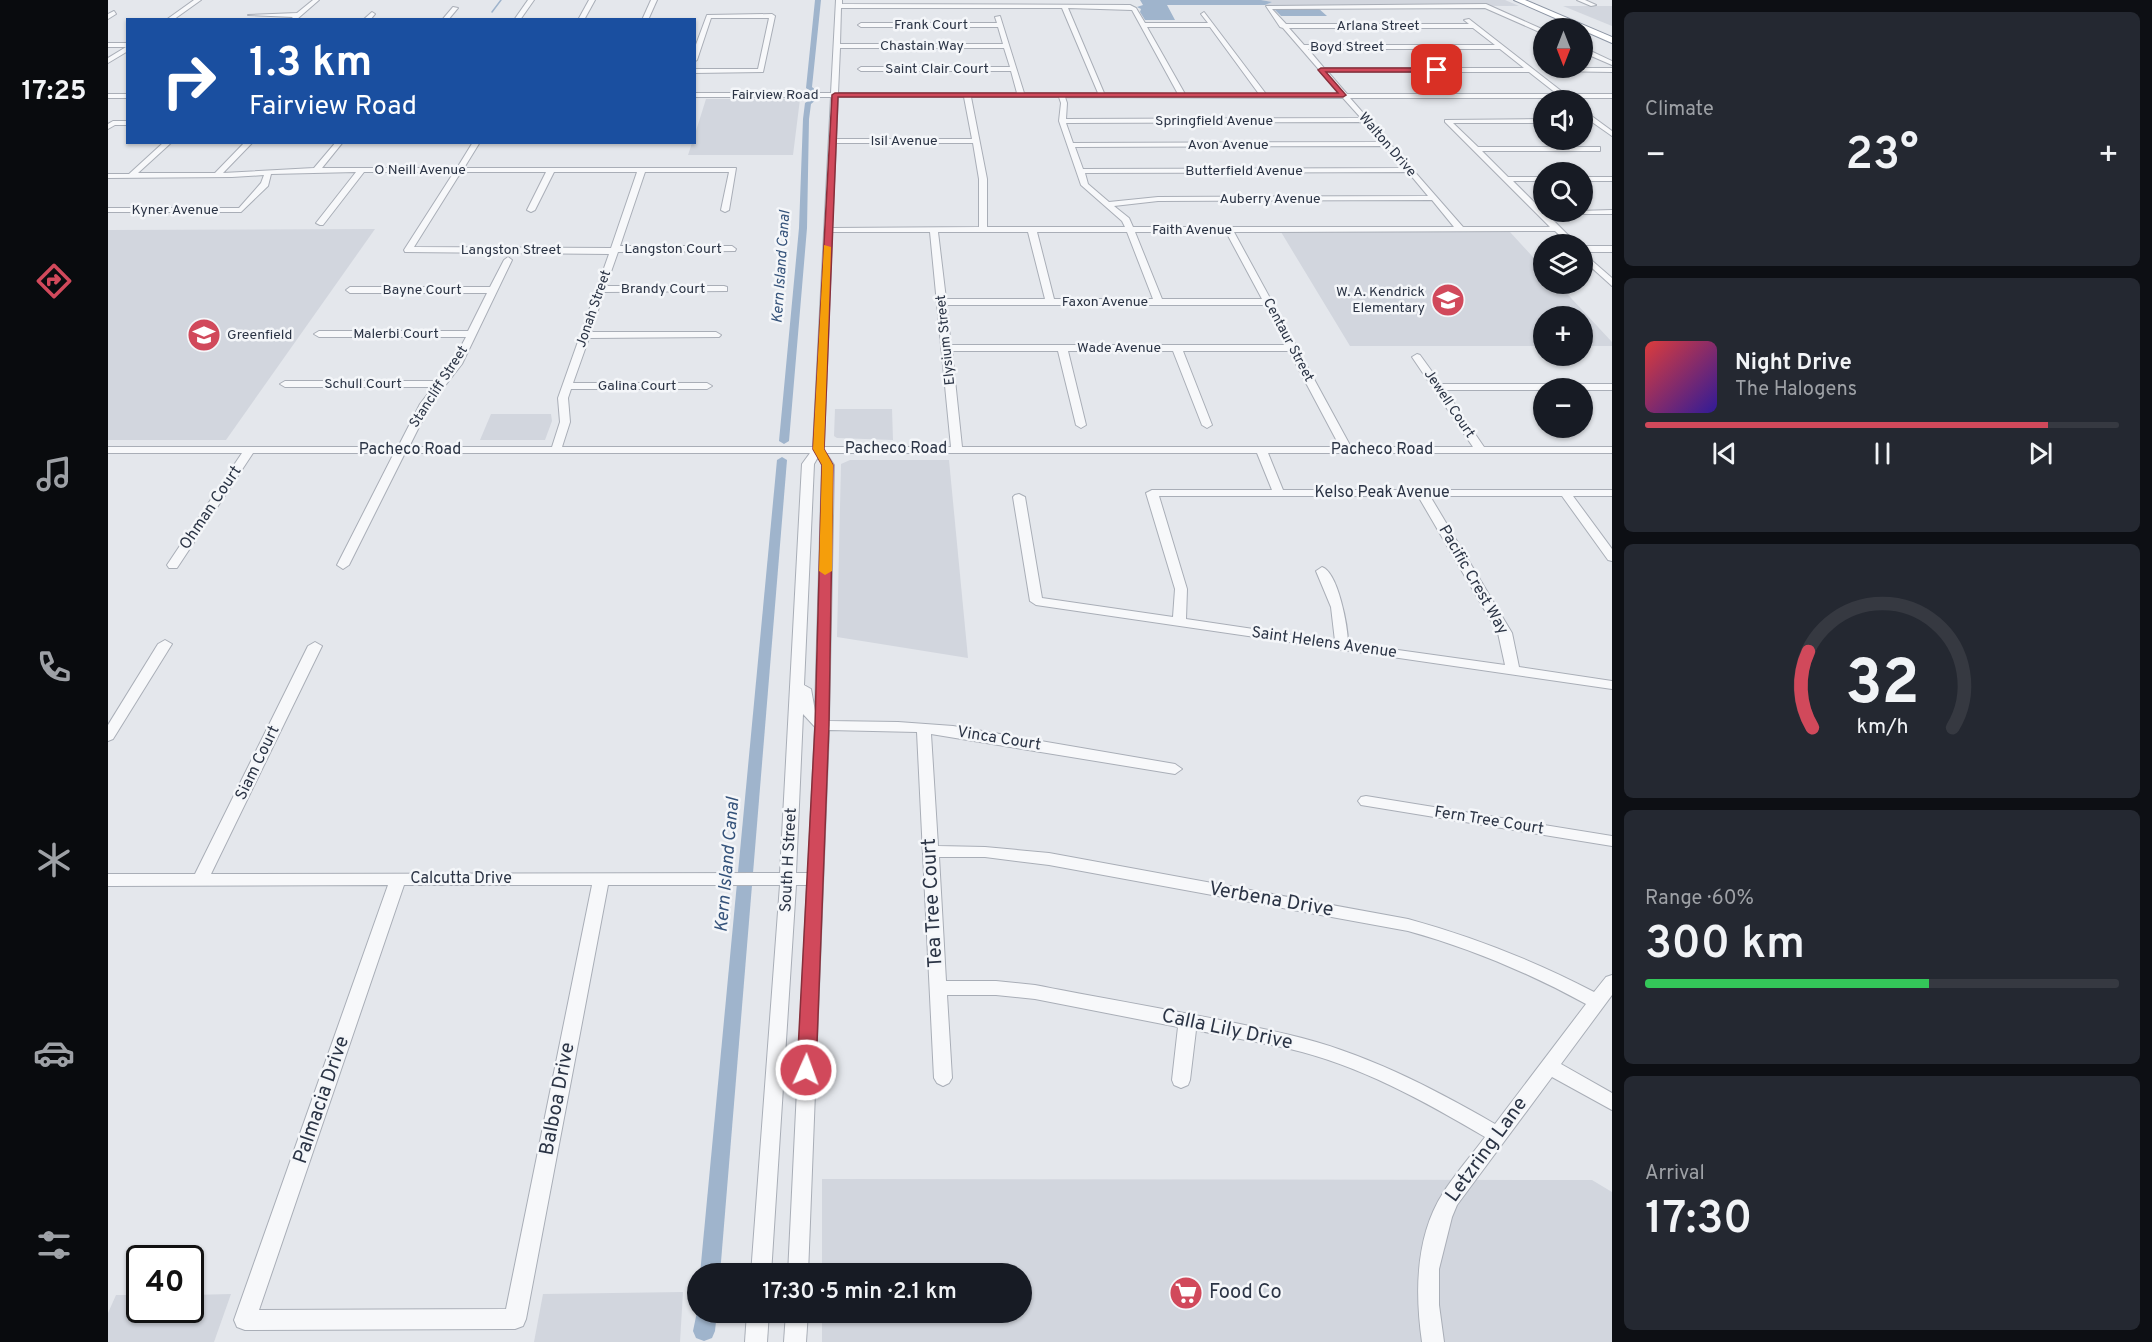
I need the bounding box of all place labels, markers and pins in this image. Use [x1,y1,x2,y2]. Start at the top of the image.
pin [1411,44,1462,95]
school or university icon: W. A. Kendrick Elementary [1430,282,1466,318]
place label: W. A. Kendrick Elementary [1336,284,1425,317]
school or university icon: Greenfield [186,317,222,353]
place label: Greenfield [227,327,292,344]
supermarket icon: Food Co [1168,1275,1204,1311]
place label: Food Co [1209,1280,1282,1306]

